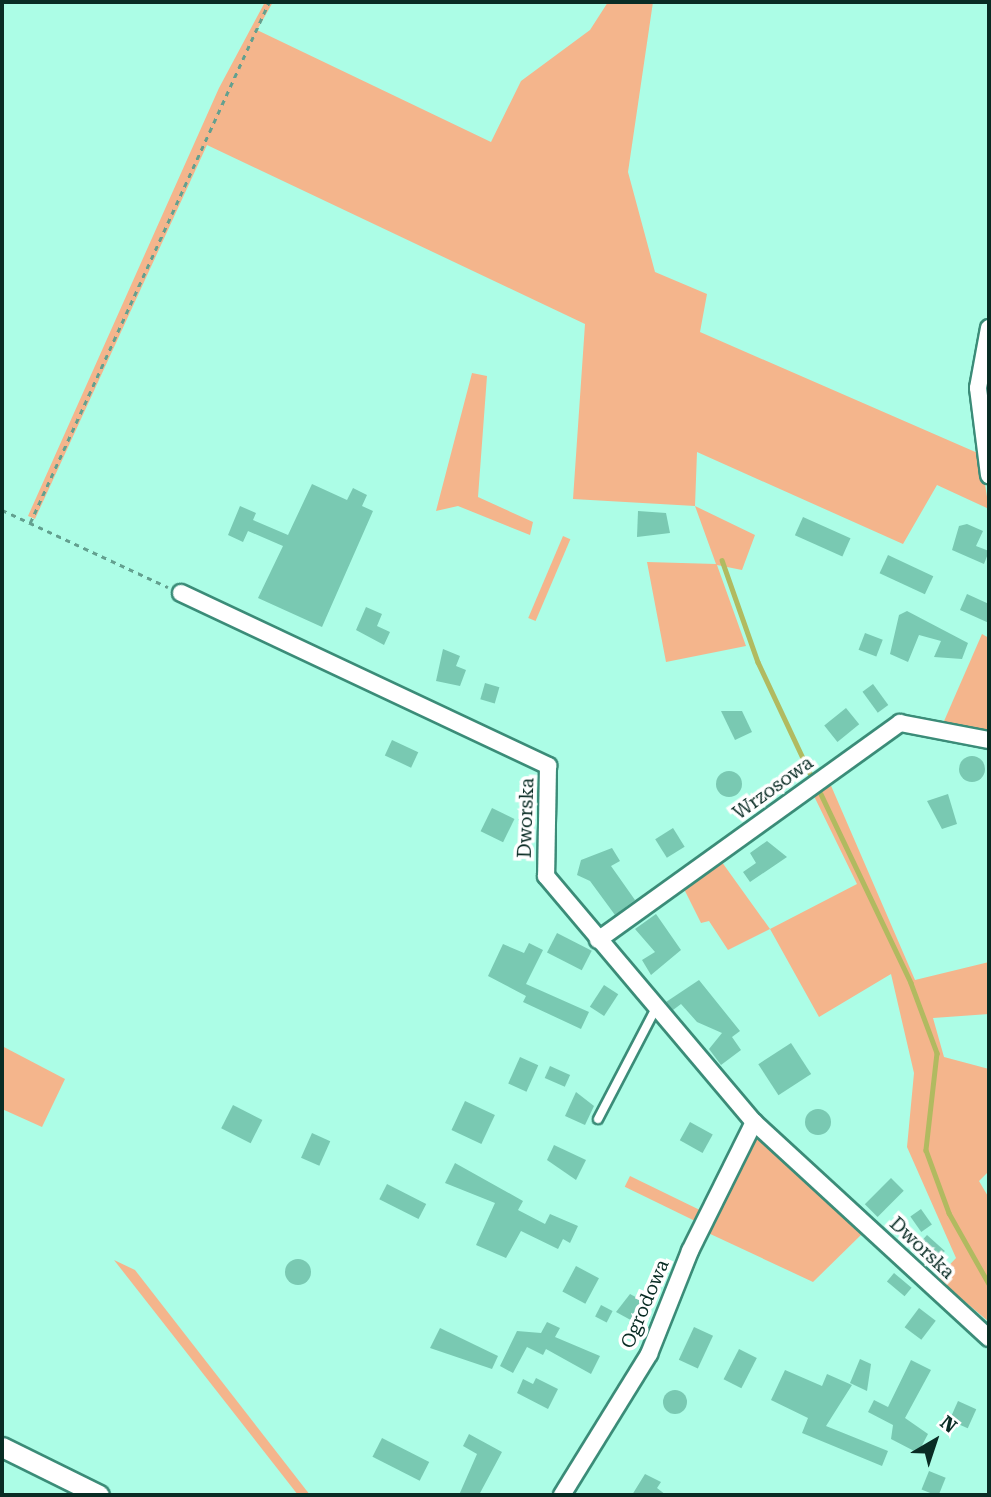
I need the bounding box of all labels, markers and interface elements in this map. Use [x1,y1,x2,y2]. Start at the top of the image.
street label: Wrzosowa [729,751,817,825]
street label: Dworska [513,777,539,859]
street label: Dworska [885,1212,959,1284]
street label: Ogrodowa [616,1256,674,1352]
north arrow [900,1406,970,1476]
text: N [936,1411,961,1438]

